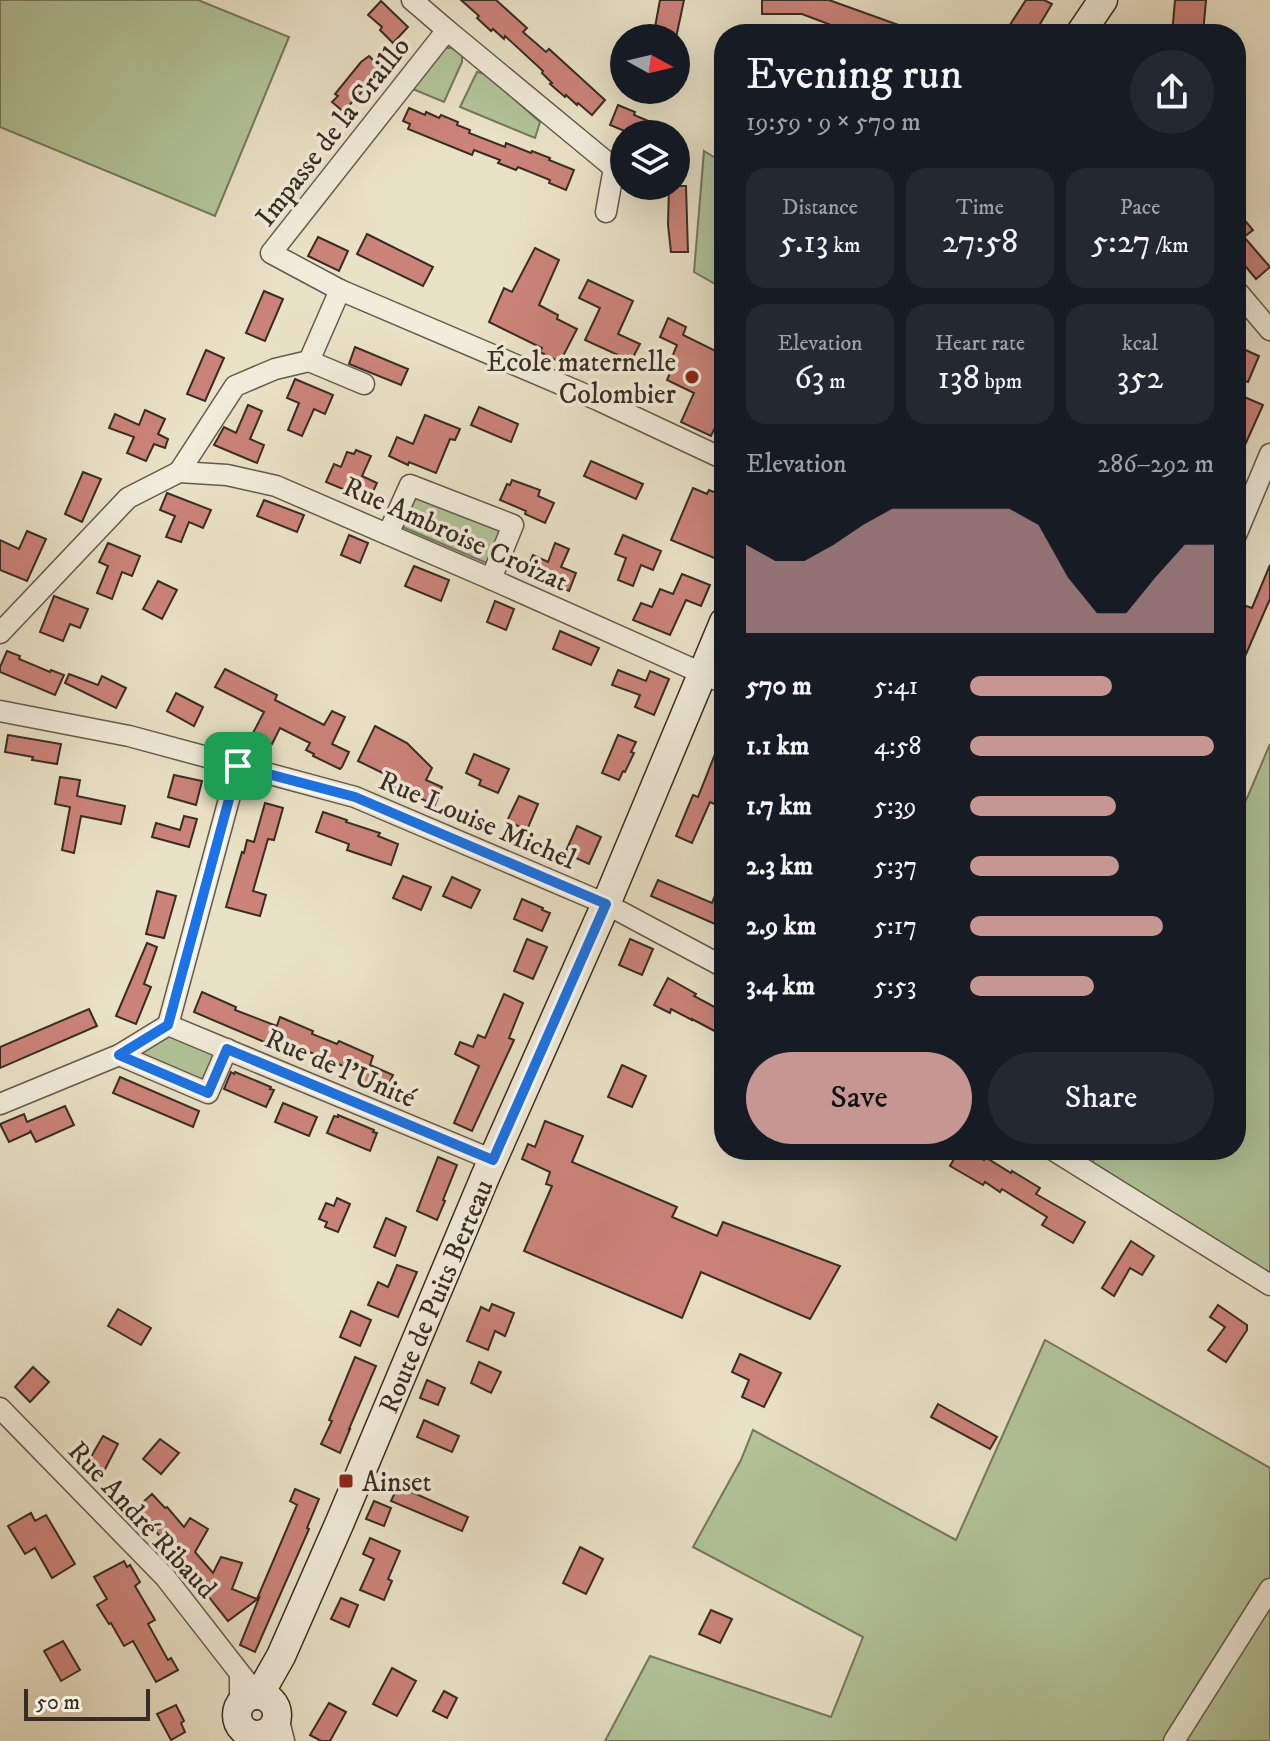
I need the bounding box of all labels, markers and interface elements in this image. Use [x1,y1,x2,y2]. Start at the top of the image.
north arrow [610,24,690,104]
map controls [610,24,690,200]
street label: Impasse de la Craillo [248,30,418,234]
text: Evening run [746,48,963,103]
button: share [1130,50,1214,134]
text: 19:59 · 9 × 570 m [746,106,921,139]
button: layers [610,120,690,200]
text: Distance [782,194,858,221]
text: Time [956,194,1004,221]
text: Pace [1120,194,1160,221]
text: 5.13 [779,221,828,263]
text: 27:58 [942,221,1018,263]
text: 5:27 [1091,221,1151,263]
text: km [828,232,861,259]
text: /km [1151,232,1189,259]
text: Elevation [777,330,863,357]
text: Heart rate [935,330,1025,357]
text: kcal [1122,330,1158,357]
place label: École maternelle Colombier [486,345,677,412]
text: 63 [794,357,825,399]
text: 138 [938,357,980,399]
text: 352 [1117,357,1163,399]
marker: École maternelle Colombier [683,368,701,386]
text: m [825,368,846,395]
text: bpm [980,368,1022,395]
text: Elevation [746,448,847,481]
text: 286–292 m [1097,448,1214,481]
street label: Rue Ambroise Croizat [338,469,573,600]
text: 570 m [746,670,812,703]
text: 5:41 [874,670,918,703]
text: 1.1 km [746,730,809,763]
text: 4:58 [874,730,922,763]
pin [204,732,272,800]
icon: arrive [216,744,260,788]
street label: Rue Louise Michel [374,763,582,878]
text: 1.7 km [746,790,812,823]
text: 5:39 [874,790,916,823]
text: 2.3 km [746,850,813,883]
text: 5:37 [874,850,917,883]
text: 2.9 km [746,910,816,943]
text: 5:17 [874,910,917,943]
text: 3.4 km [746,970,815,1003]
text: 5:53 [874,970,916,1003]
street label: Rue de l'Unité [260,1021,421,1116]
button: Save [746,1052,972,1144]
button: Share [988,1052,1214,1144]
street label: Route de Puits Berteau [371,1174,501,1419]
street label: Rue André Ribaud [60,1434,224,1606]
place label: Ainset [362,1465,432,1500]
marker: Ainset [337,1472,355,1490]
scale bar [24,1685,150,1721]
text: 50 m [36,1689,80,1716]

